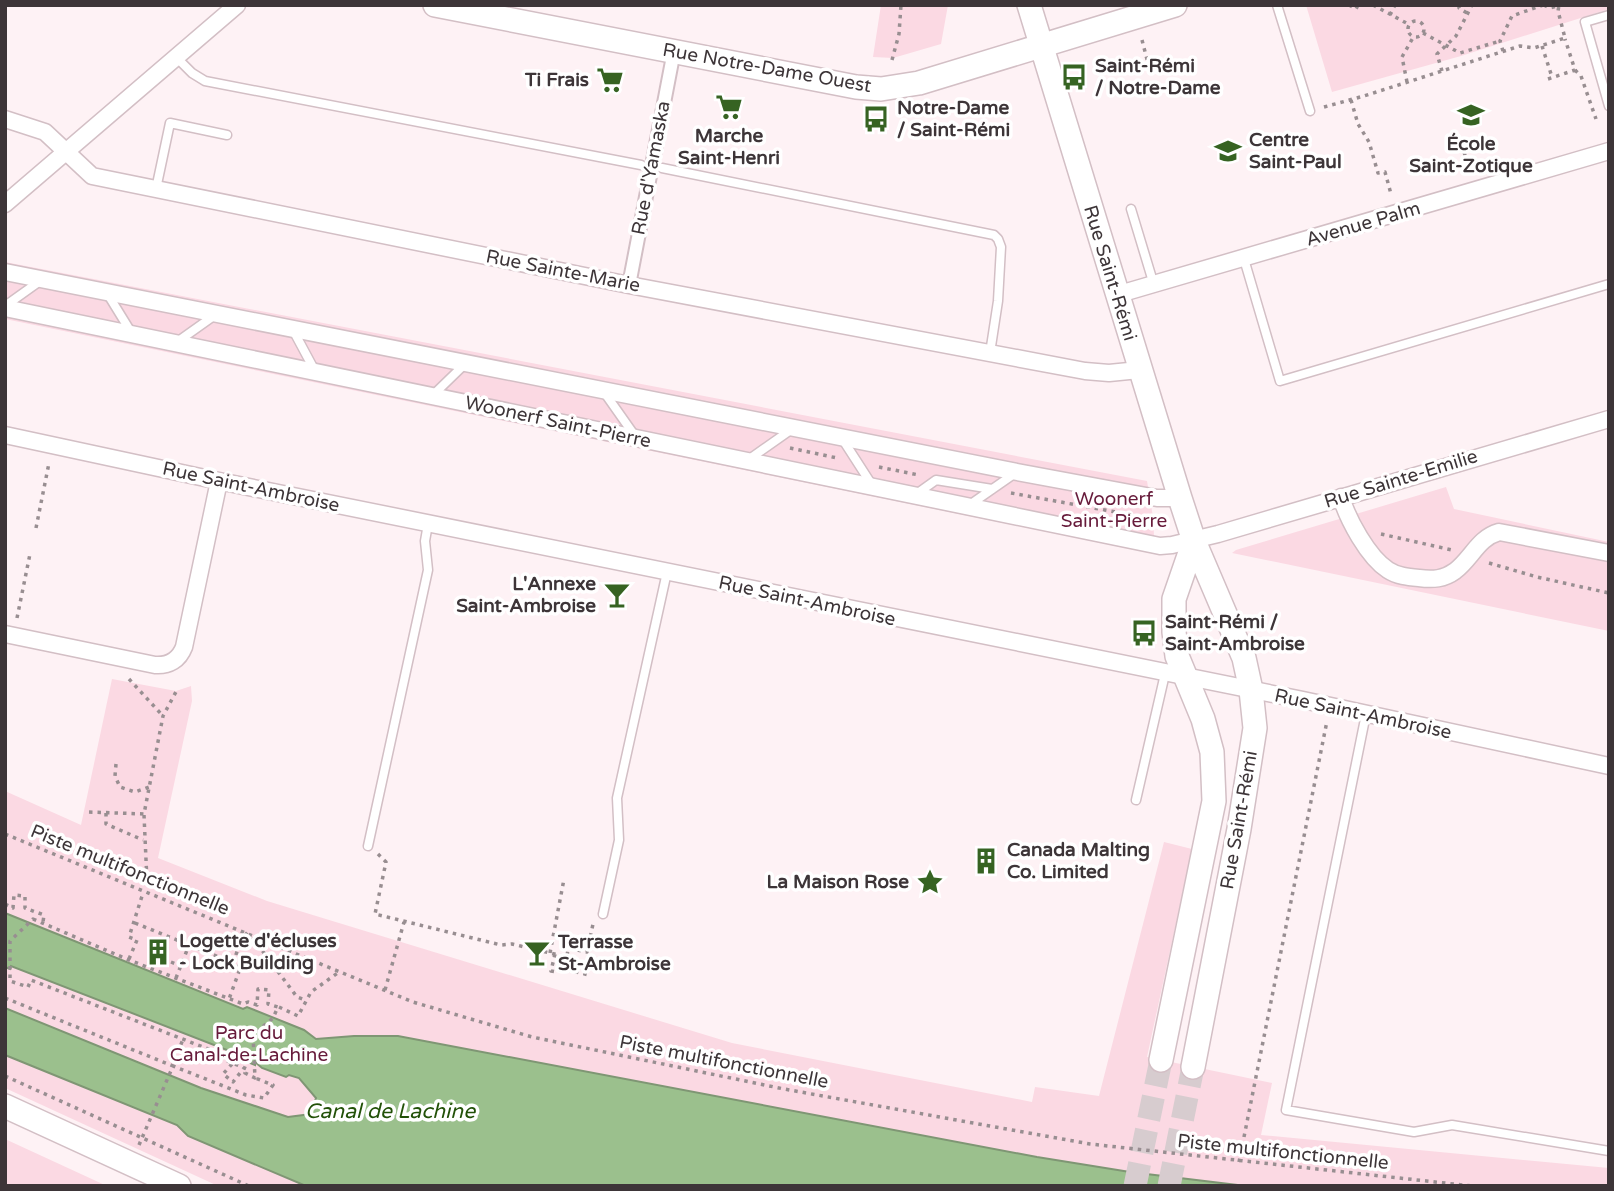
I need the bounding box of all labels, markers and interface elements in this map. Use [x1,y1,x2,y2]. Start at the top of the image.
street label: Rue Notre-Dame Ouest [661,39,873,97]
place label: Saint-Rémi / Notre-Dame [1095,55,1221,99]
bus stop icon: Saint-Rémi / Notre-Dame [1059,62,1089,92]
supermarket icon: Ti Frais [595,65,625,95]
place label: Ti Frais [524,69,589,91]
supermarket icon: Marche Saint-Henri [714,92,744,122]
place label: Notre-Dame / Saint-Rémi [897,97,1010,141]
street label: Rue d'Yamaska [627,99,675,237]
school or university icon: École Saint-Zotique [1456,100,1486,130]
bus stop icon: Notre-Dame / Saint-Rémi [861,104,891,134]
place label: Marche Saint-Henri [678,125,780,169]
place label: Centre Saint-Paul [1249,129,1342,173]
place label: École Saint-Zotique [1409,132,1533,178]
school or university icon: Centre Saint-Paul [1213,136,1243,166]
street label: Avenue Palm [1303,197,1423,251]
street label: Rue Saint-Rémi [1079,202,1141,344]
street label: Rue Sainte-Marie [484,245,642,297]
street label: Woonerf Saint-Pierre [463,392,653,452]
street label: Rue Sainte-Emilie [1322,445,1480,513]
street label: Rue Saint-Ambroise [160,457,342,517]
park label: Woonerf Saint-Pierre [1061,488,1167,532]
street label: Rue Saint-Ambroise [716,571,898,631]
place label: L'Annexe Saint-Ambroise [456,573,596,617]
bar icon: L'Annexe Saint-Ambroise [602,580,632,610]
place label: Saint-Rémi / Saint-Ambroise [1165,611,1305,655]
bus stop icon: Saint-Rémi / Saint-Ambroise [1129,618,1159,648]
street label: Rue Saint-Ambroise [1272,684,1454,744]
street label: Rue Saint-Rémi [1216,749,1262,891]
street label: Piste multifonctionnelle [27,820,233,920]
place label: Canada Malting Co. Limited [1007,839,1150,883]
building icon: Canada Malting Co. Limited [971,846,1001,876]
place icon: La Maison Rose [915,867,945,897]
place label: La Maison Rose [767,871,909,893]
place label: Logette d'écluses - Lock Building [179,930,337,975]
place label: Terrasse St-Ambroise [557,931,671,975]
building icon: Logette d'écluses - Lock Building [143,937,173,967]
bar icon: Terrasse St-Ambroise [522,938,552,968]
park label: Parc du Canal-de-Lachine [170,1022,328,1066]
street label: Piste multifonctionnelle [618,1031,830,1093]
water label: Canal de Lachine [305,1099,476,1124]
street label: Piste multifonctionnelle [1176,1130,1390,1174]

